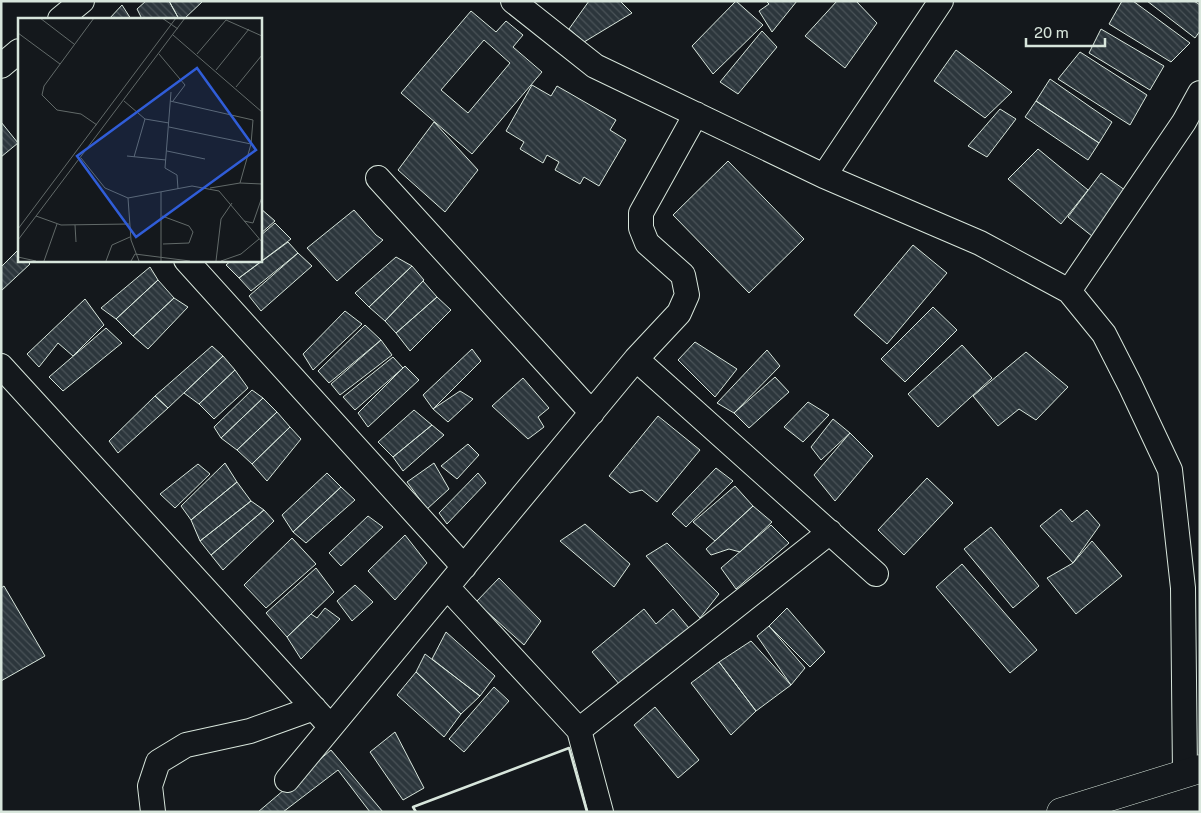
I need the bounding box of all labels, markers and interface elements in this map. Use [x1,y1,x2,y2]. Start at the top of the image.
scale bar [1026,15,1105,47]
inset map [18,18,261,261]
text: 20 m [1034,24,1069,41]

